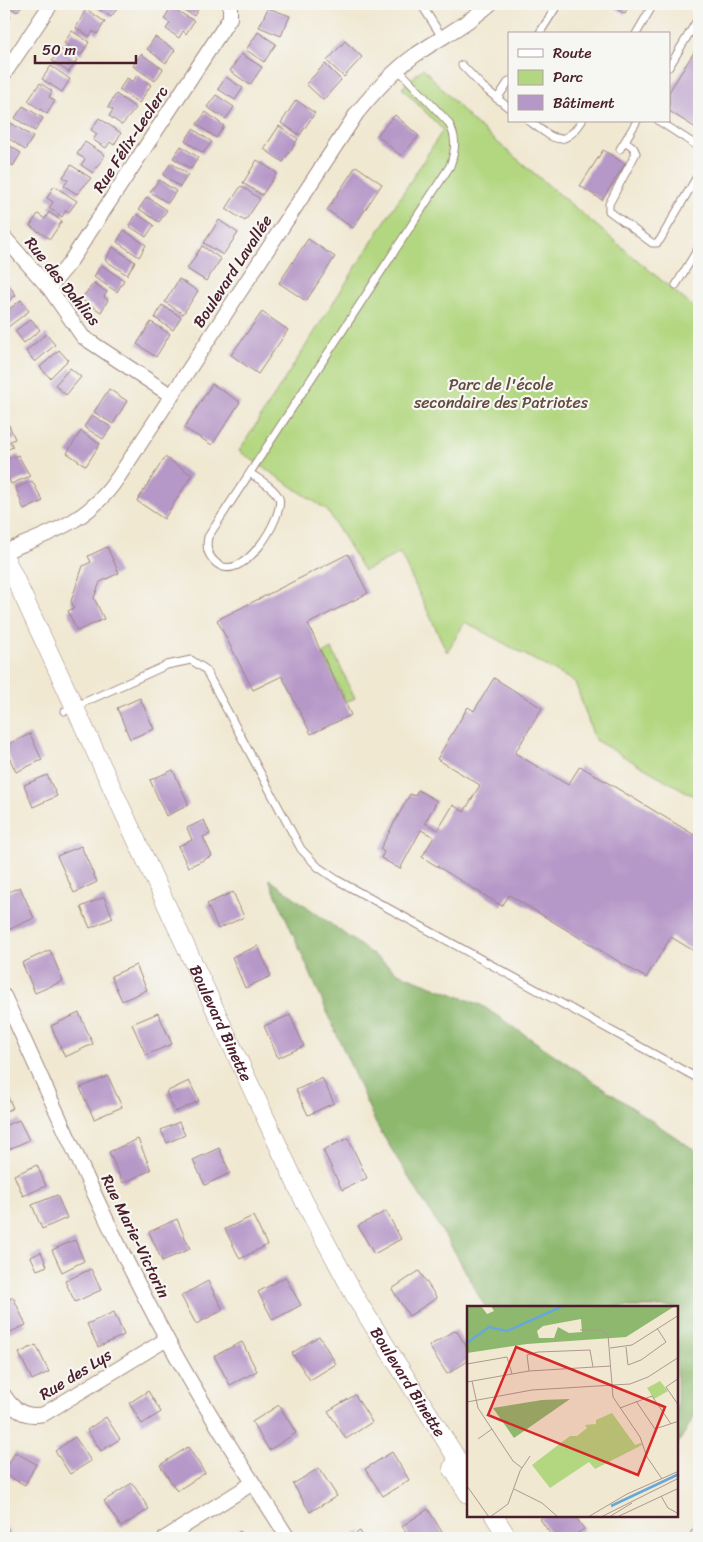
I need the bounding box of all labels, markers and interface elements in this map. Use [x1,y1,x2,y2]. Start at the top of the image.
scale bar [35,32,136,64]
legend [508,32,670,122]
text: 50 m [42,37,77,63]
text: Route [553,40,592,66]
text: Parc [553,64,583,90]
street label: Rue Félix-Leclerc [85,80,176,199]
text: Bâtiment [553,90,615,116]
street label: Boulevard Lavallée [185,209,280,334]
street label: Rue des Dahlias [17,230,108,333]
park label: Parc de l'école secondaire des Patriotes [413,370,589,417]
street label: Boulevard Binette [181,960,261,1087]
street label: Rue Marie-Victorin [93,1169,178,1304]
inset map [467,1306,678,1517]
street label: Boulevard Binette [362,1321,454,1443]
street label: Rue des Lys [33,1340,118,1408]

